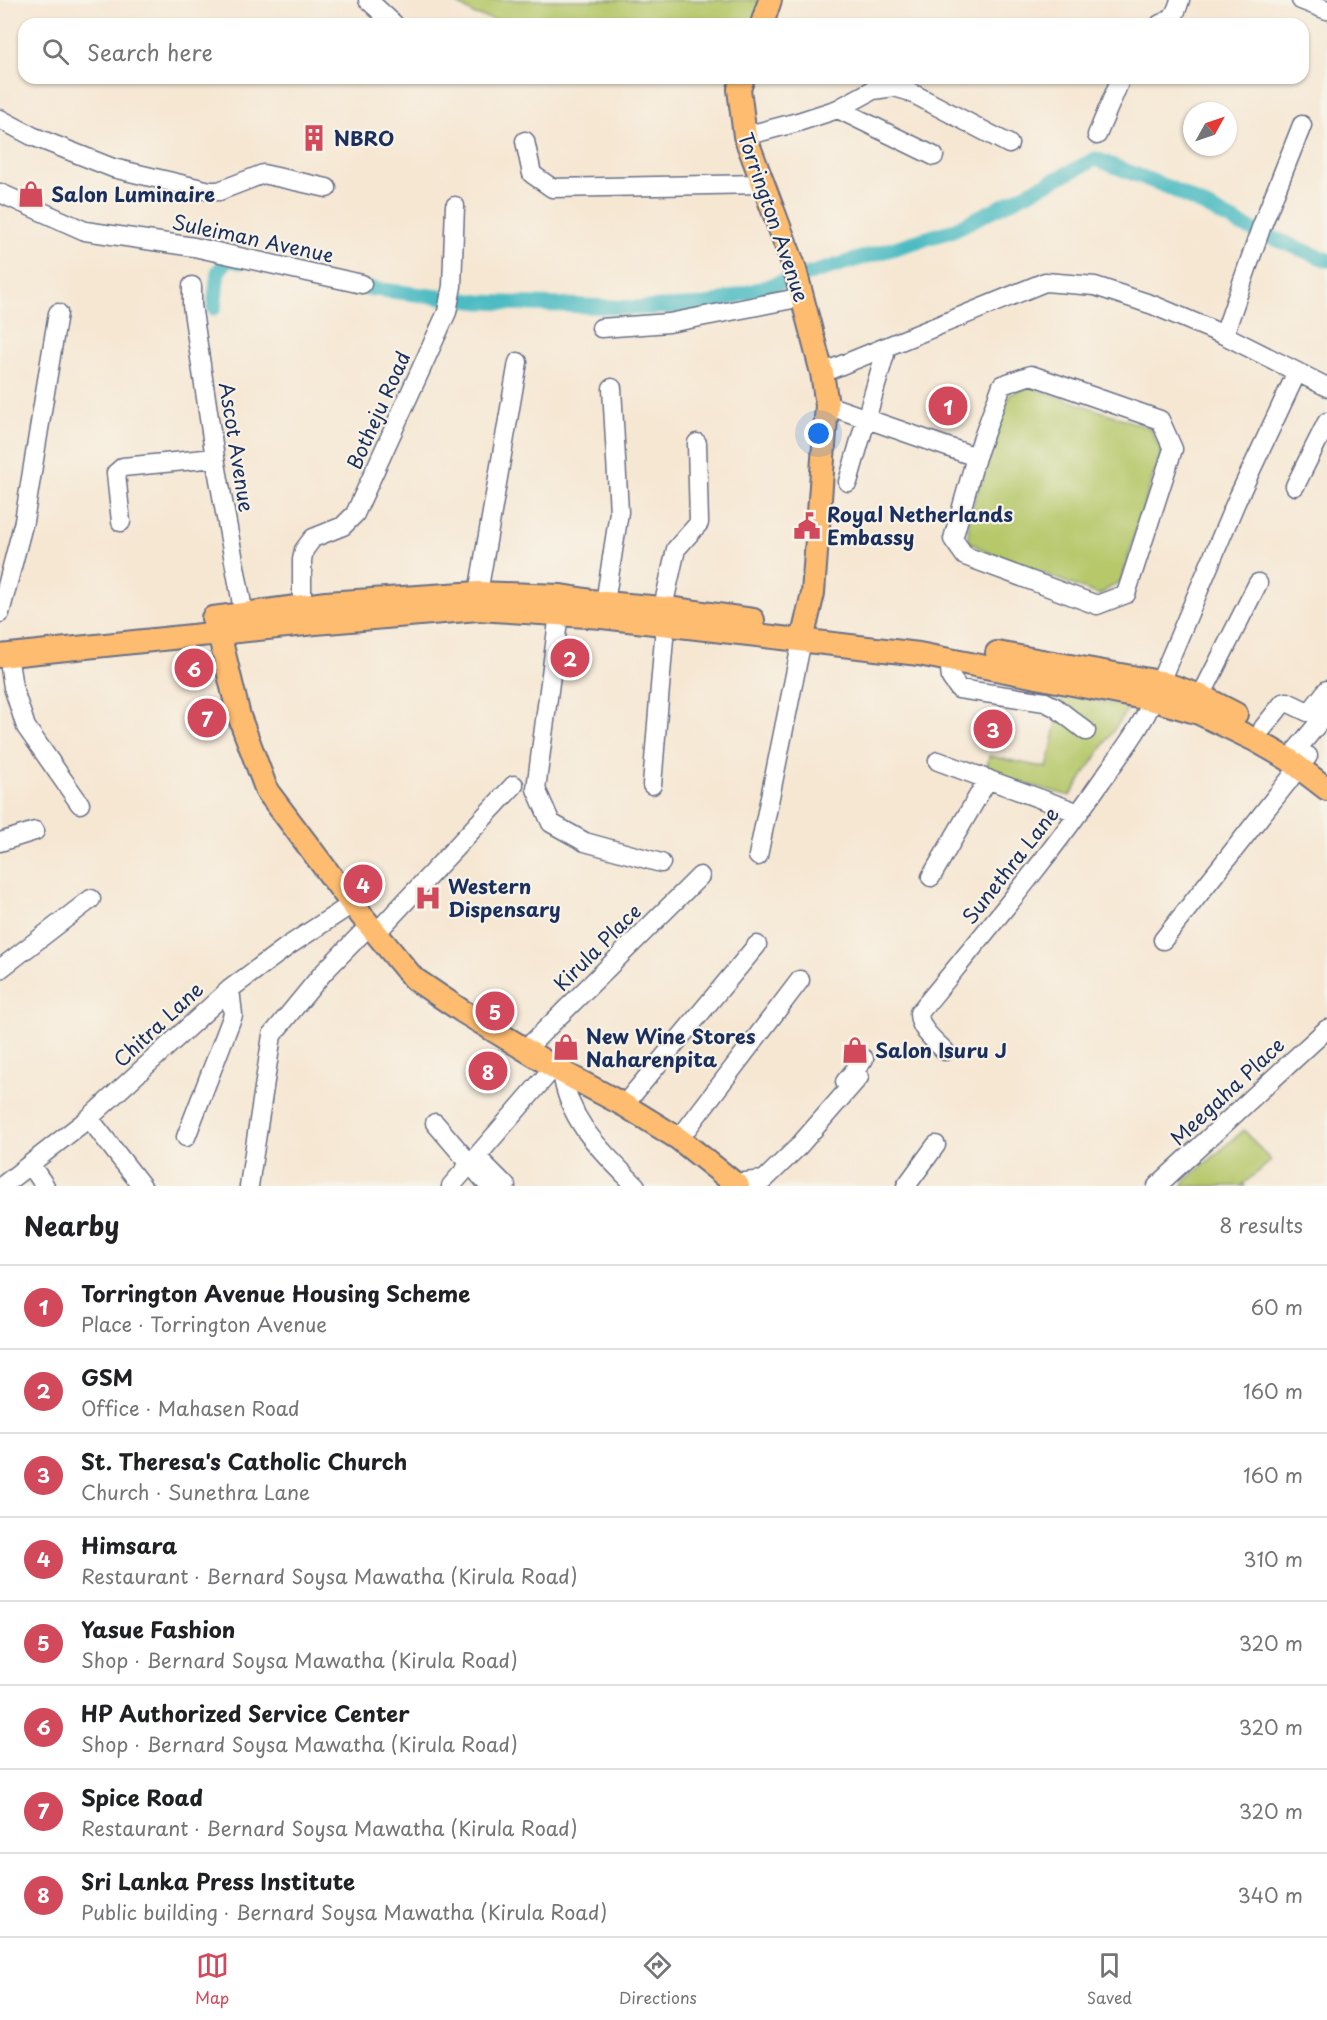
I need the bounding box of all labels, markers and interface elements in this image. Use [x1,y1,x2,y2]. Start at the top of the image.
search box [18,18,1309,84]
icon: search [39,35,72,68]
text: Search here [87,35,213,68]
north arrow [1183,102,1237,156]
building icon: NBRO [299,123,329,153]
place label: NBRO [334,123,394,153]
street label: Torrington Avenue [731,128,817,306]
shop icon: Salon Luminaire [16,179,46,209]
place label: Salon Luminaire [51,179,215,209]
street label: Suleiman Avenue [170,206,336,270]
street label: Botheju Road [339,346,417,474]
street label: Ascot Avenue [212,380,262,514]
pin: 1 [928,384,968,428]
your location [804,419,833,448]
place label: Royal Netherlands Embassy [827,499,1013,552]
public building icon: Royal Netherlands Embassy [792,511,822,541]
pin: 2 [550,636,590,680]
pin: 6 [174,646,214,690]
pin: 7 [188,696,226,740]
pin: 3 [974,706,1012,752]
street label: Sunethra Lane [954,800,1066,930]
pin: 4 [344,862,382,906]
place label: Western Dispensary [448,871,561,924]
hospital icon: Western Dispensary [413,883,443,913]
street label: Kirula Place [547,897,647,997]
street label: Chitra Lane [106,974,210,1074]
pin: 5 [476,988,514,1034]
place label: New Wine Stores Naharenpita [586,1021,756,1074]
street label: Meegaha Place [1163,1030,1291,1152]
shop icon: New Wine Stores Naharenpita [551,1032,581,1062]
shop icon: Salon Isuru J [840,1035,870,1065]
place label: Salon Isuru J [875,1035,1007,1065]
pin: 8 [468,1048,508,1094]
text: Nearby [24,1206,119,1245]
text: 8 results [1219,1210,1303,1240]
text: Torrington Avenue Housing Scheme [81,1276,470,1309]
text: 1 [39,1292,48,1322]
text: 60 m [1251,1292,1303,1322]
text: Place · Torrington Avenue [81,1309,327,1339]
text: GSM [81,1360,133,1393]
text: 2 [36,1376,51,1406]
text: 160 m [1243,1376,1303,1406]
text: Office · Mahasen Road [81,1393,300,1423]
text: St. Theresa's Catholic Church [81,1444,407,1477]
text: 3 [37,1460,50,1490]
text: 160 m [1243,1460,1303,1490]
text: Church · Sunethra Lane [81,1477,310,1507]
text: Himsara [81,1528,177,1561]
text: 4 [37,1544,50,1574]
text: 310 m [1243,1544,1303,1574]
text: Restaurant · Bernard Soysa Mawatha (Kirula Road) [81,1561,578,1591]
text: Yasue Fashion [81,1612,235,1645]
text: 5 [37,1628,50,1658]
text: 320 m [1239,1628,1303,1658]
text: Shop · Bernard Soysa Mawatha (Kirula Road) [81,1645,518,1675]
text: HP Authorized Service Center [81,1696,410,1729]
text: 6 [36,1712,51,1742]
text: 320 m [1239,1712,1303,1742]
text: Shop · Bernard Soysa Mawatha (Kirula Road) [81,1729,518,1759]
text: Spice Road [81,1780,203,1813]
text: 7 [38,1796,49,1826]
text: 320 m [1239,1796,1303,1826]
text: Restaurant · Bernard Soysa Mawatha (Kirula Road) [81,1813,578,1843]
text: Sri Lanka Press Institute [81,1864,355,1897]
text: 8 [37,1880,50,1910]
text: 340 m [1238,1880,1303,1910]
text: Public building · Bernard Soysa Mawatha (Kirula Road) [81,1897,607,1927]
tab: Map [195,1949,229,2009]
tab: Directions [619,1949,697,2009]
tab: Saved [1087,1949,1132,2009]

